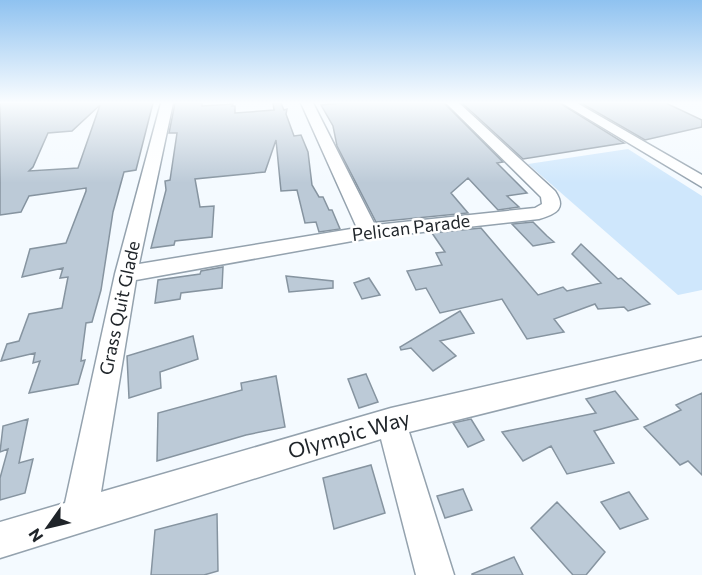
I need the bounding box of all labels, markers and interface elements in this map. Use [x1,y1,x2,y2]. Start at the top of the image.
street label: Pelican Parade [351,209,471,245]
street label: Grass Quit Glade [94,239,144,377]
street label: Olympic Way [285,404,413,463]
north arrow [18,497,78,557]
text: N [24,525,46,546]

